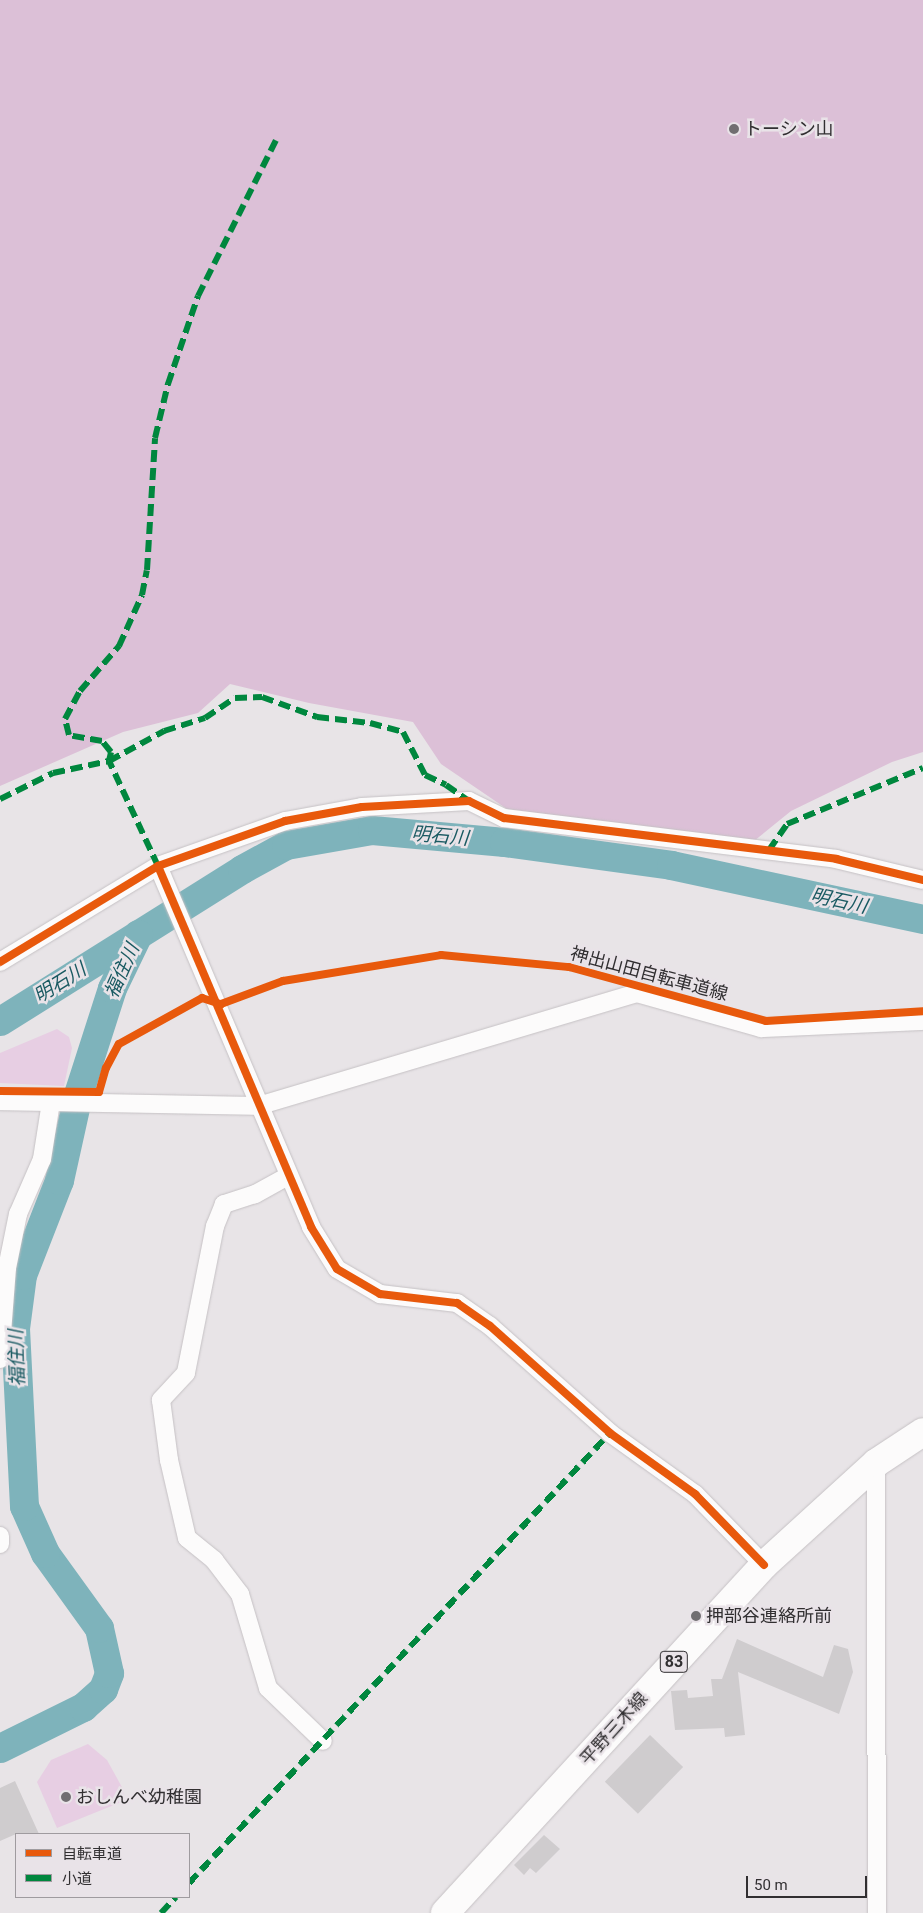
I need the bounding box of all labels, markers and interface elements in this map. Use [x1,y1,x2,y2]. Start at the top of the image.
place label: トーシン山 [744,118,834,140]
marker: トーシン山 [728,123,740,135]
water label: 明石川 [411,822,469,850]
water label: 明石川 [809,884,869,918]
water label: 福住川 [100,940,144,1002]
street label: 神出山田自転車道線 [568,943,730,1005]
water label: 明石川 [30,958,90,1008]
water label: 福住川 [5,1329,29,1387]
place label: 押部谷連絡所前 [706,1605,832,1627]
marker: 押部谷連絡所前 [690,1610,702,1622]
road number: 83 [659,1648,689,1675]
street label: 平野三木線 [576,1688,652,1770]
place label: おしんべ幼稚園 [76,1786,202,1808]
marker: おしんべ幼稚園 [60,1791,72,1803]
legend [15,1833,190,1898]
text: 自転車道 [62,1845,122,1863]
scale bar [748,1866,869,1898]
text: 小道 [62,1870,92,1888]
text: 50 m [754,1876,788,1894]

